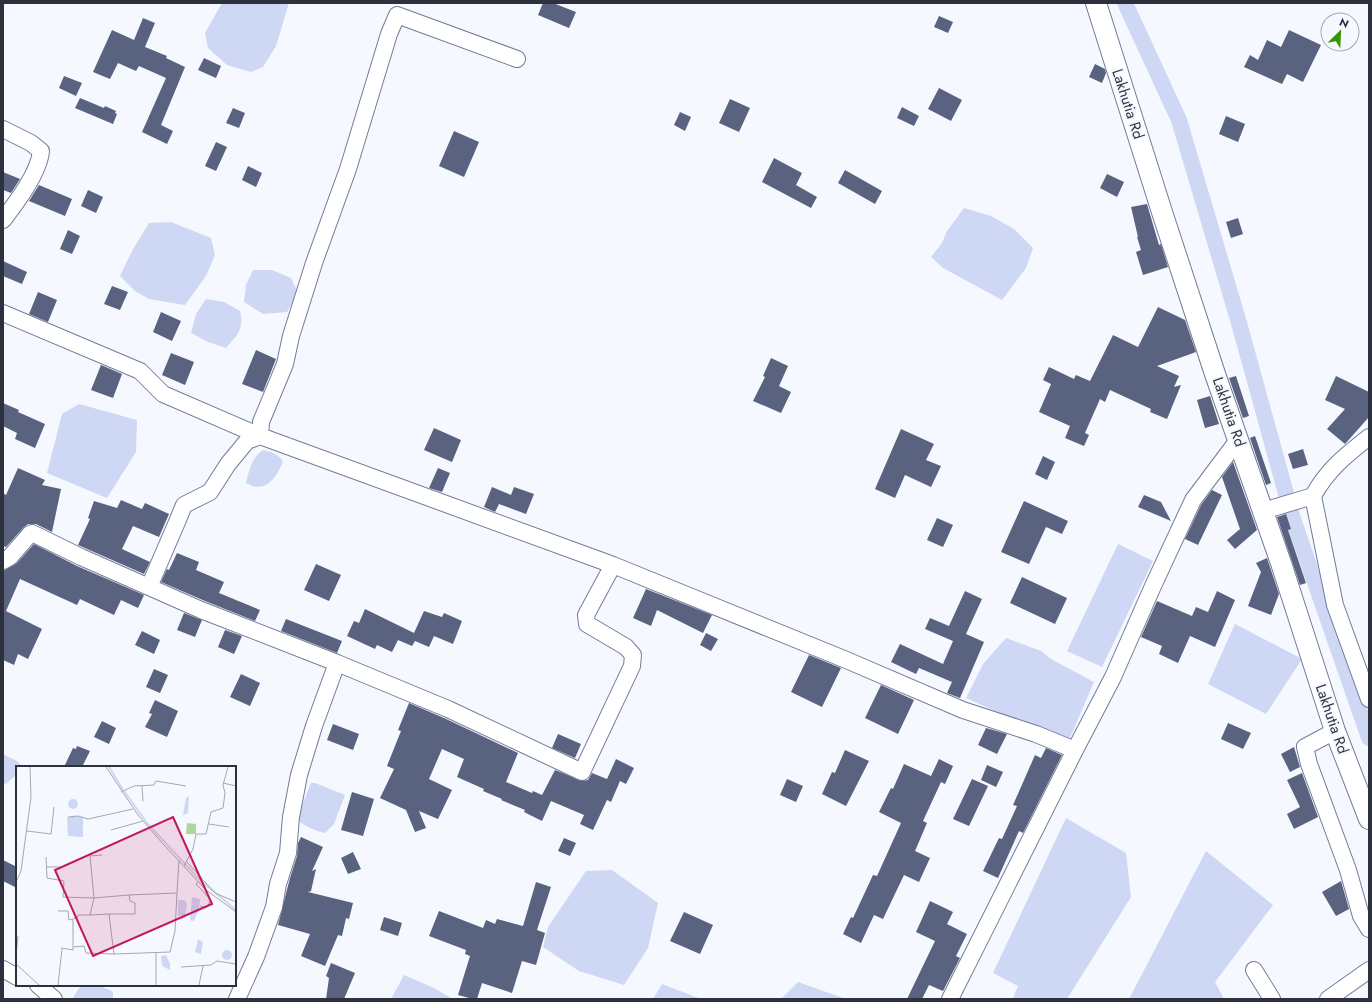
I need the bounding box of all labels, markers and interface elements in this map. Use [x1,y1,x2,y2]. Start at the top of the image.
north arrow [1320,12,1360,52]
text: N [1337,14,1351,32]
street label: Lakhutia Rd [1106,66,1150,142]
street label: Lakhutia Rd [1207,374,1251,450]
street label: Lakhutia Rd [1310,681,1354,757]
inset map [16,766,236,986]

